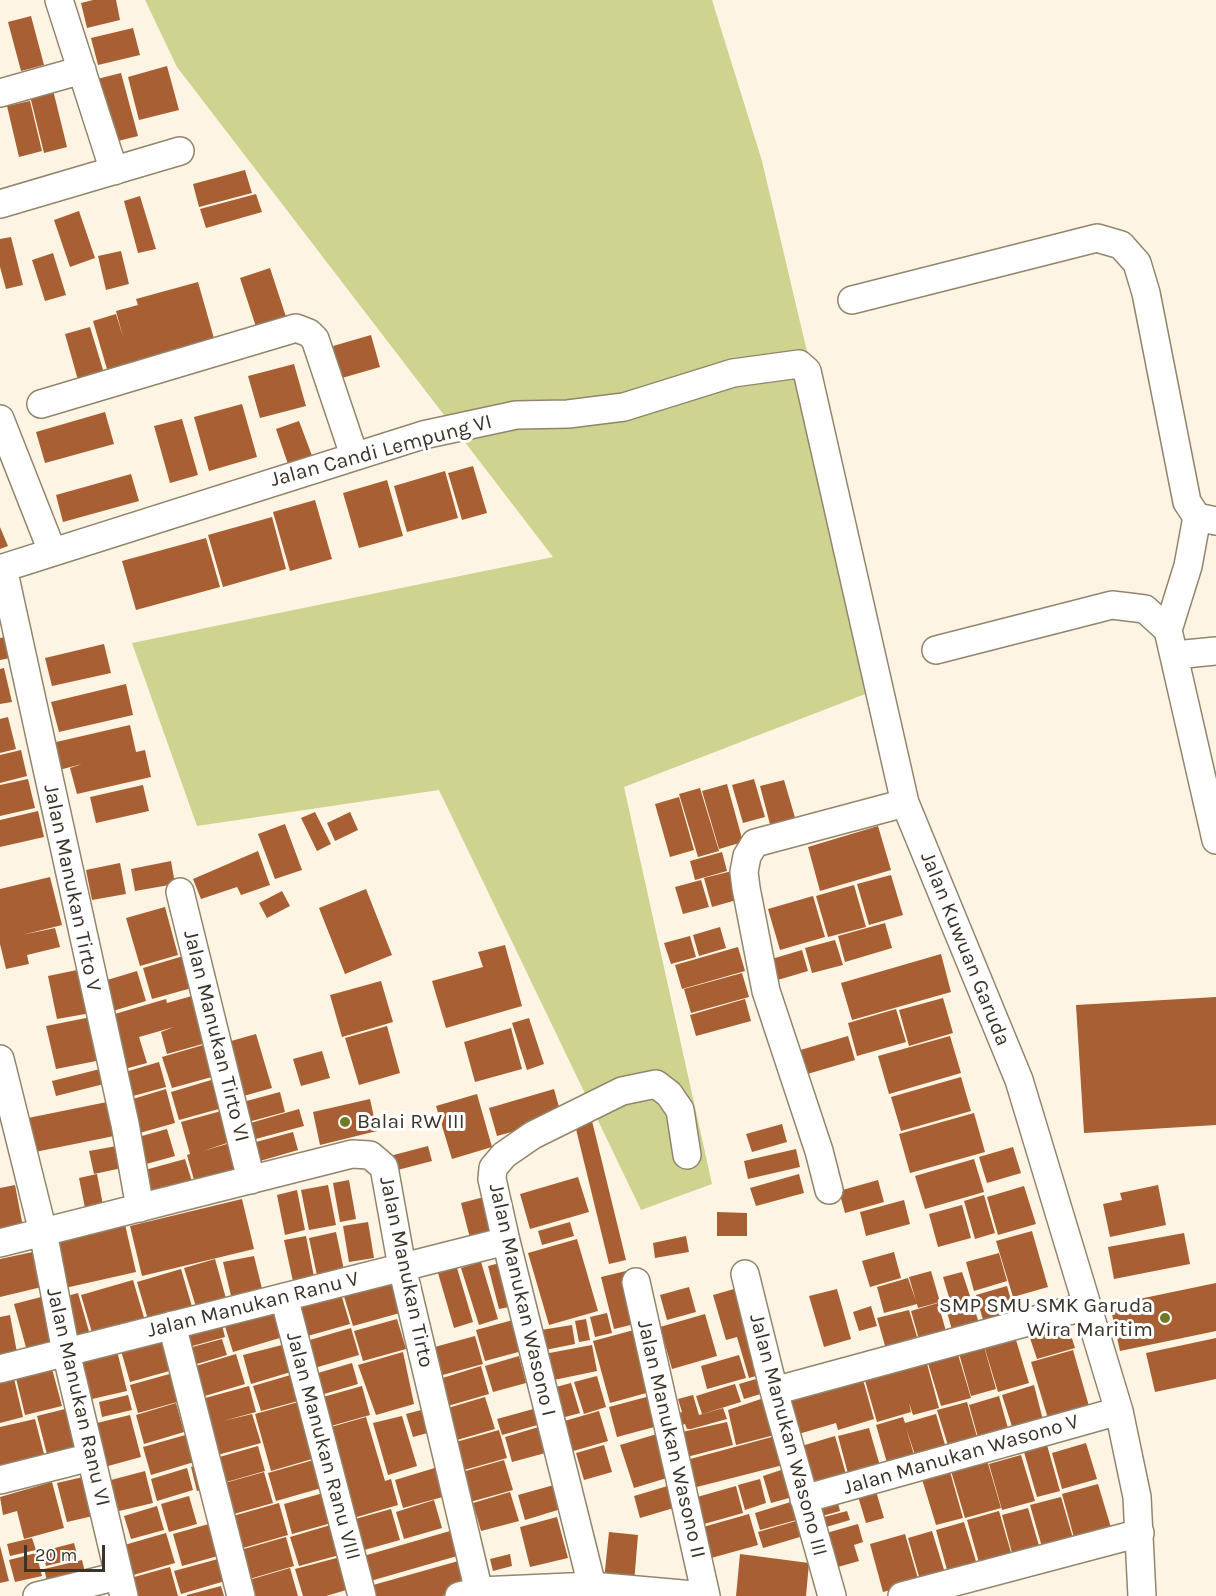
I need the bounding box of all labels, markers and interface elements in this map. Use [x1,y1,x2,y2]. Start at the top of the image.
street label: Jalan Candi Lempung VI [267,409,495,493]
street label: Jalan Manukan Tirto V [38,782,106,994]
street label: Jalan Kuwuan Garuda [915,848,1015,1050]
street label: Jalan Manukan Tirto VI [177,928,255,1144]
place label: Balai RW III [357,1109,465,1135]
marker: Balai RW III [338,1115,352,1129]
street label: Jalan Manukan Tirto [373,1174,439,1370]
street label: Jalan Manukan Wasono I [483,1181,561,1419]
street label: Jalan Manukan Ranu V [144,1266,362,1344]
street label: Jalan Manukan Ranu VI [41,1285,115,1509]
place label: SMP SMU SMK Garuda Wira Maritim [939,1293,1153,1343]
street label: Jalan Manukan Wasono III [743,1311,833,1559]
marker: SMP SMU SMK Garuda Wira Maritim [1158,1311,1172,1325]
street label: Jalan Manukan Wasono II [631,1317,711,1561]
street label: Jalan Manukan Ranu VIII [280,1329,366,1563]
street label: Jalan Manukan Wasono V [840,1409,1082,1501]
scale bar [27,1533,108,1571]
text: 20 m [35,1544,77,1566]

